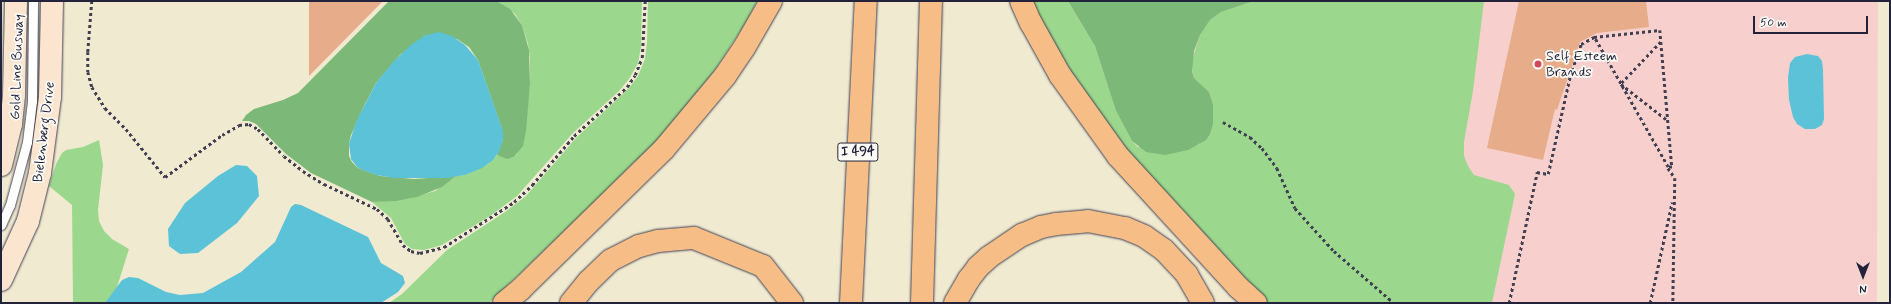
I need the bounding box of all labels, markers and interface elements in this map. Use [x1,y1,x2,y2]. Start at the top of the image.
scale bar [1755,8,1870,34]
street label: Gold Line Busway [7,14,27,120]
text: 50 m [1760,15,1787,31]
place label: Self Esteem Brands [1546,48,1615,80]
marker: Self Esteem Brands [1533,59,1543,69]
street label: Bielenberg Drive [30,81,58,183]
road number: I 494 [837,141,879,163]
north arrow [1843,256,1883,296]
text: N [1859,281,1867,295]

